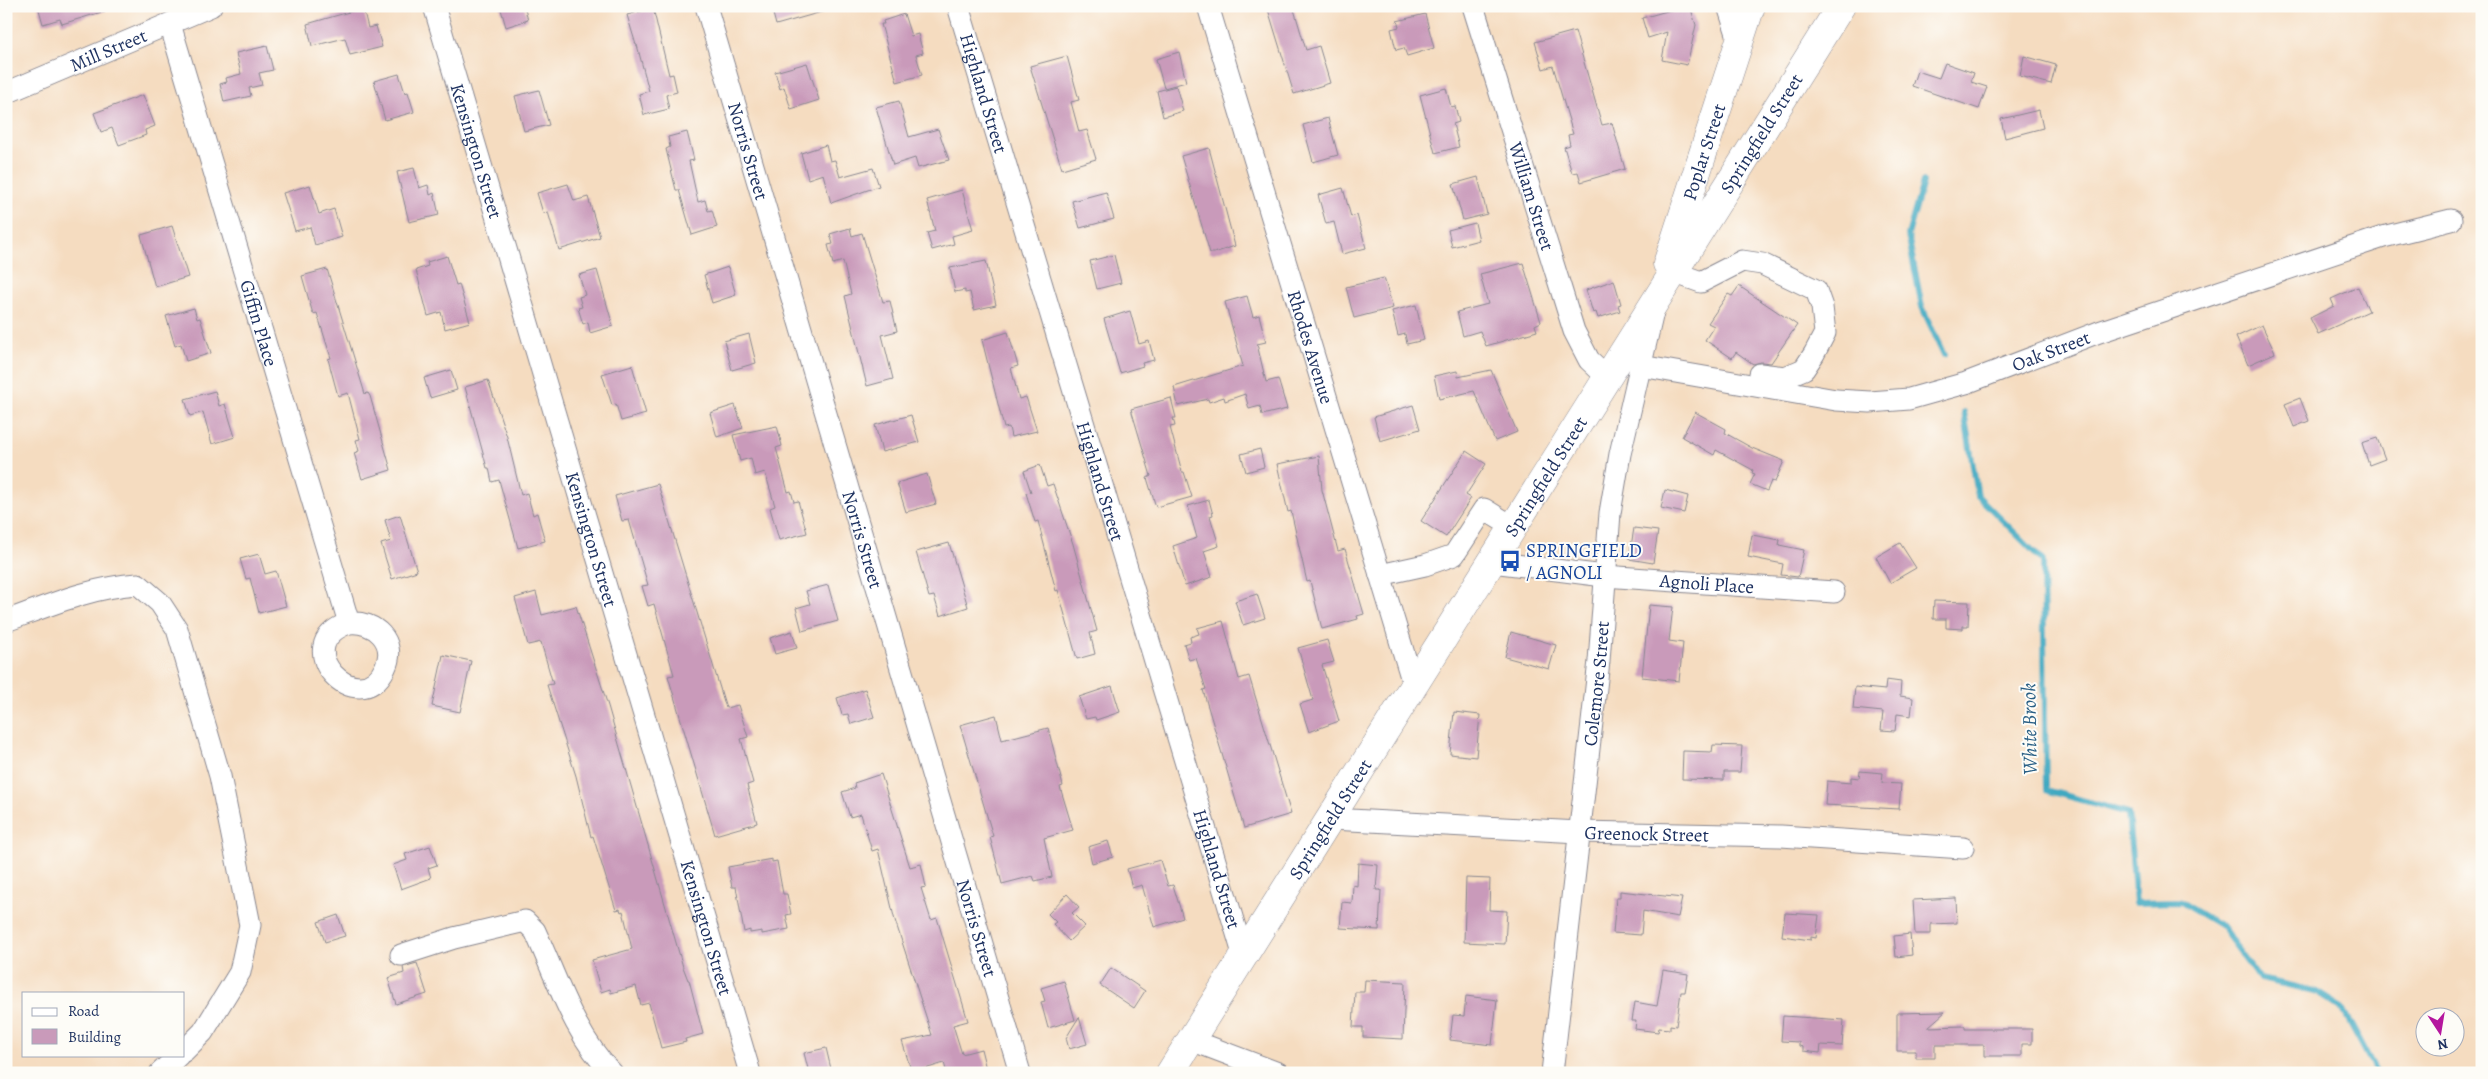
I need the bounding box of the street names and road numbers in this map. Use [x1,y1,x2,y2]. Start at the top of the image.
street label: Mill Street [66,23,151,78]
street label: Highland Street [953,30,1014,156]
street label: Springfield Street [1714,69,1809,199]
street label: Kensington Street [444,80,508,222]
street label: Norris Street [721,99,774,203]
street label: Poplar Street [1677,100,1732,204]
street label: William Street [1502,138,1560,254]
street label: Giffin Place [233,277,284,370]
street label: Rhodes Avenue [1281,287,1340,407]
street label: Oak Street [2008,325,2094,378]
street label: Springfield Street [1499,412,1594,542]
street label: Highland Street [1070,418,1130,544]
street label: Kensington Street [559,469,623,610]
street label: Norris Street [835,488,889,592]
street label: Agnoli Place [1658,568,1755,600]
street label: Colemore Street [1577,620,1616,747]
street label: Springfield Street [1283,754,1378,885]
street label: Highland Street [1186,806,1247,932]
street label: Greenock Street [1584,820,1709,849]
street label: Kensington Street [674,857,738,999]
street label: Norris Street [950,876,1003,980]

